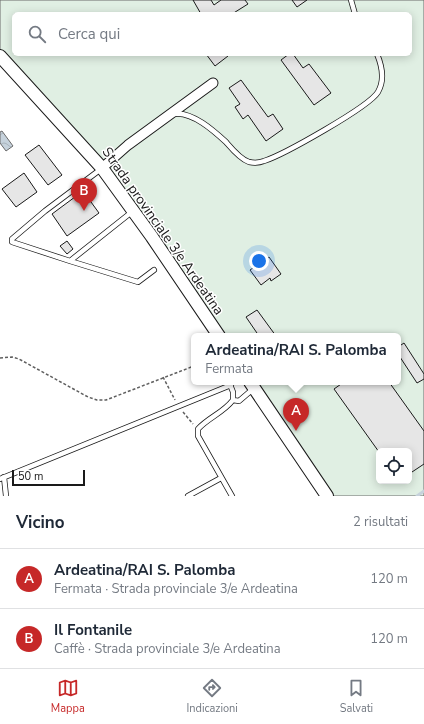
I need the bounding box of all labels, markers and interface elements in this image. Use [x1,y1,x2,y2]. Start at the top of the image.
search box [12,12,412,56]
icon: search [26,23,48,45]
text: Cerca qui [58,24,120,44]
street label: Strada provinciale 3/e Ardeatina [98,143,228,319]
pin: B [71,178,97,211]
your location [249,251,269,271]
popup [191,333,401,385]
text: Ardeatina/RAI S. Palomba [205,340,387,360]
text: Fermata [205,360,253,378]
pin: A [283,398,309,431]
map controls [376,448,412,484]
button: locate [376,448,412,484]
scale bar [12,468,85,487]
text: 50 m [18,469,43,484]
text: Vicino [16,511,65,534]
text: 2 risultati [353,513,408,531]
text: Ardeatina/RAI S. Palomba [54,560,235,580]
text: A [24,570,34,588]
text: 120 m [370,570,408,588]
text: Fermata · Strada provinciale 3/e Ardeatina [54,580,298,598]
text: Il Fontanile [54,620,132,640]
text: B [25,630,33,648]
text: 120 m [370,630,408,648]
text: Caffè · Strada provinciale 3/e Ardeatina [54,640,281,658]
tab: Mappa [51,677,85,716]
tab: Indicazioni [186,677,238,716]
tab: Salvati [340,677,373,716]

